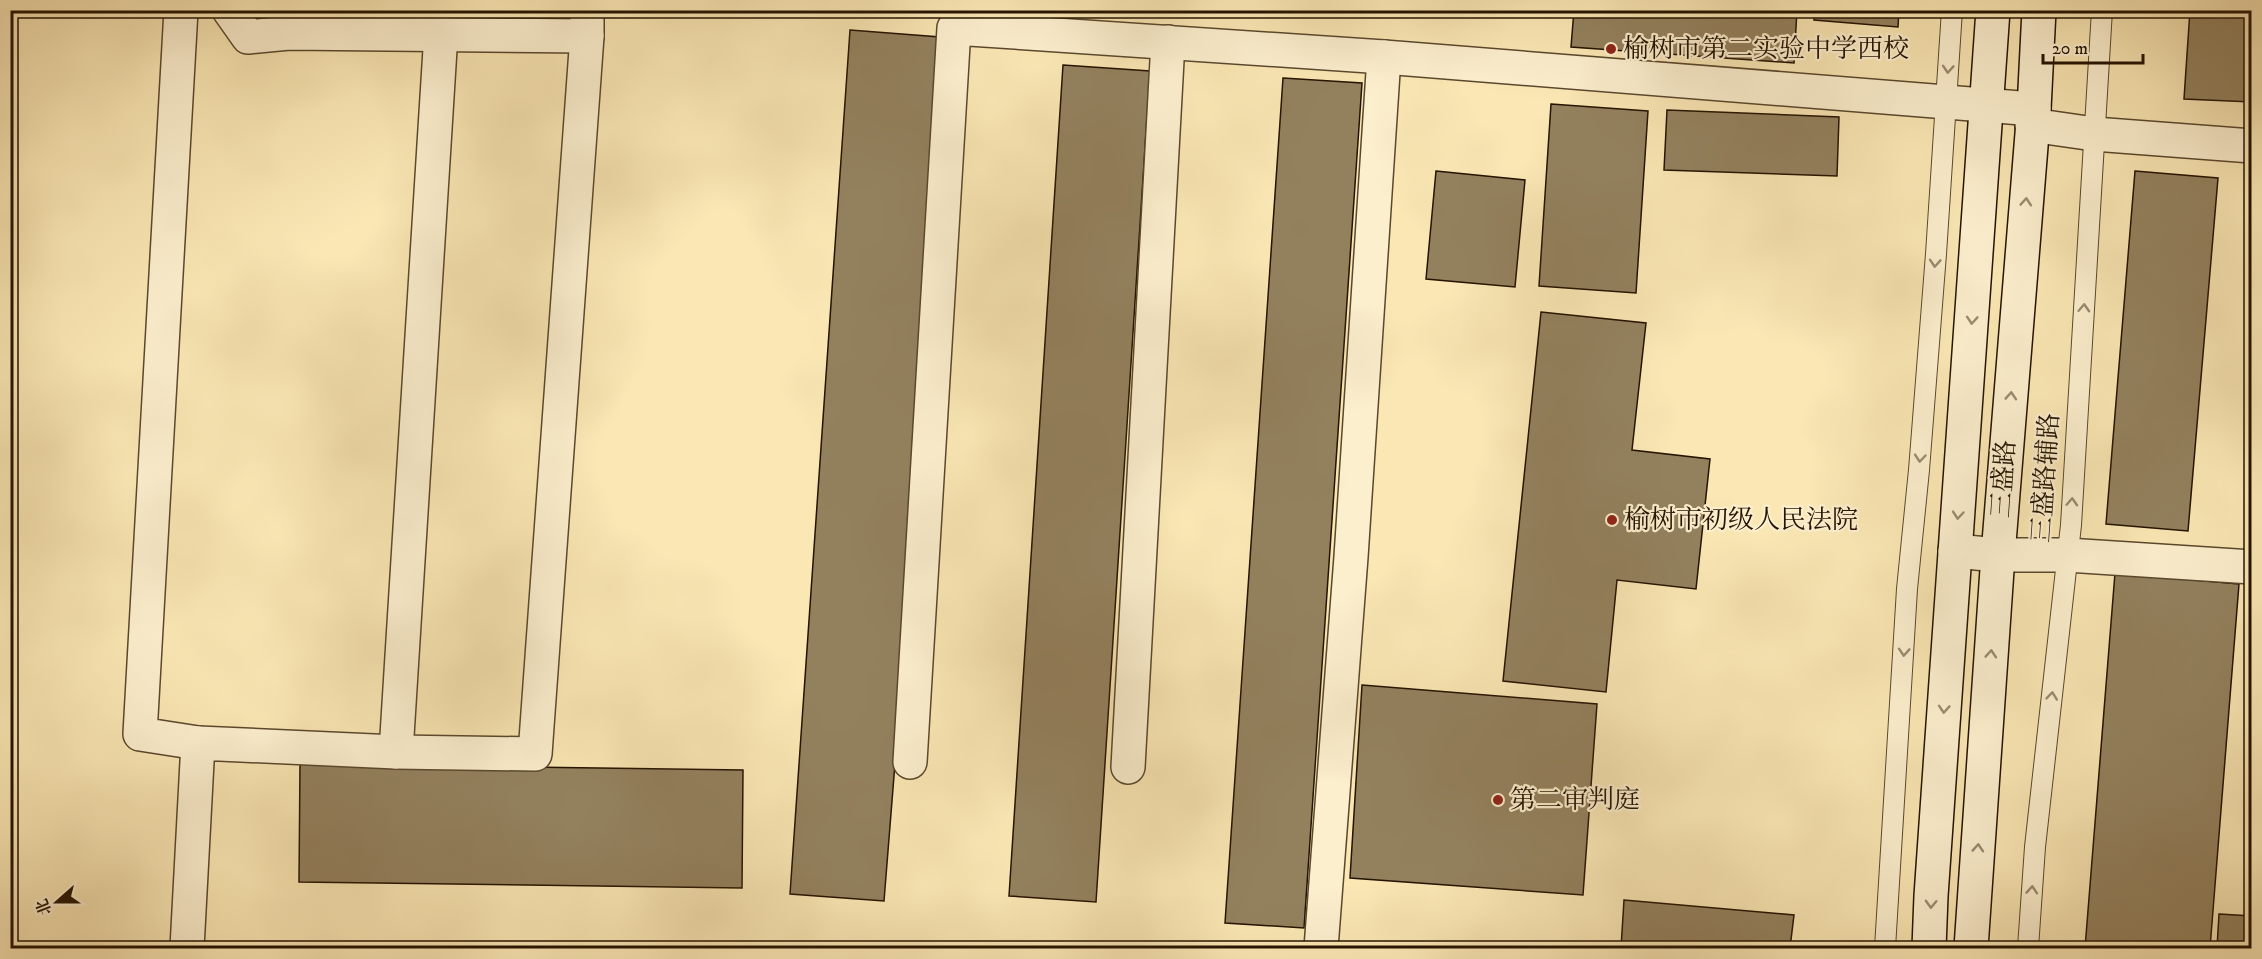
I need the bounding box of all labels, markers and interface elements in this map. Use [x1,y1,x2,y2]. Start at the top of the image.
scale bar [2043,27,2144,65]
place label: 榆树市第二实验中学西校 [1623,33,1909,66]
text: 20 m [2052,38,2088,60]
marker: 榆树市第二实验中学西校 [1604,42,1618,56]
one-way arrow [1942,64,1955,73]
one-way arrow [2019,197,2032,207]
one-way arrow [1929,259,1942,268]
one-way arrow [2077,303,2090,312]
one-way arrow [1965,316,1978,325]
one-way arrow [2004,392,2017,401]
street label: 三盛路辅路 [2025,412,2067,544]
street label: 三盛路 [1985,439,2023,519]
one-way arrow [1914,453,1927,462]
one-way arrow [2065,498,2078,507]
place label: 榆树市初级人民法院 [1624,504,1858,537]
one-way arrow [1952,510,1965,519]
marker: 榆树市初级人民法院 [1605,513,1619,527]
one-way arrow [1897,648,1910,657]
one-way arrow [1985,649,1998,658]
one-way arrow [2045,692,2057,701]
one-way arrow [1938,705,1951,714]
place label: 第二审判庭 [1510,784,1640,817]
marker: 第二审判庭 [1491,793,1505,807]
one-way arrow [1972,844,1985,853]
north arrow [27,872,87,932]
one-way arrow [2025,886,2038,895]
text: 北 [32,896,56,918]
one-way arrow [1925,899,1938,908]

